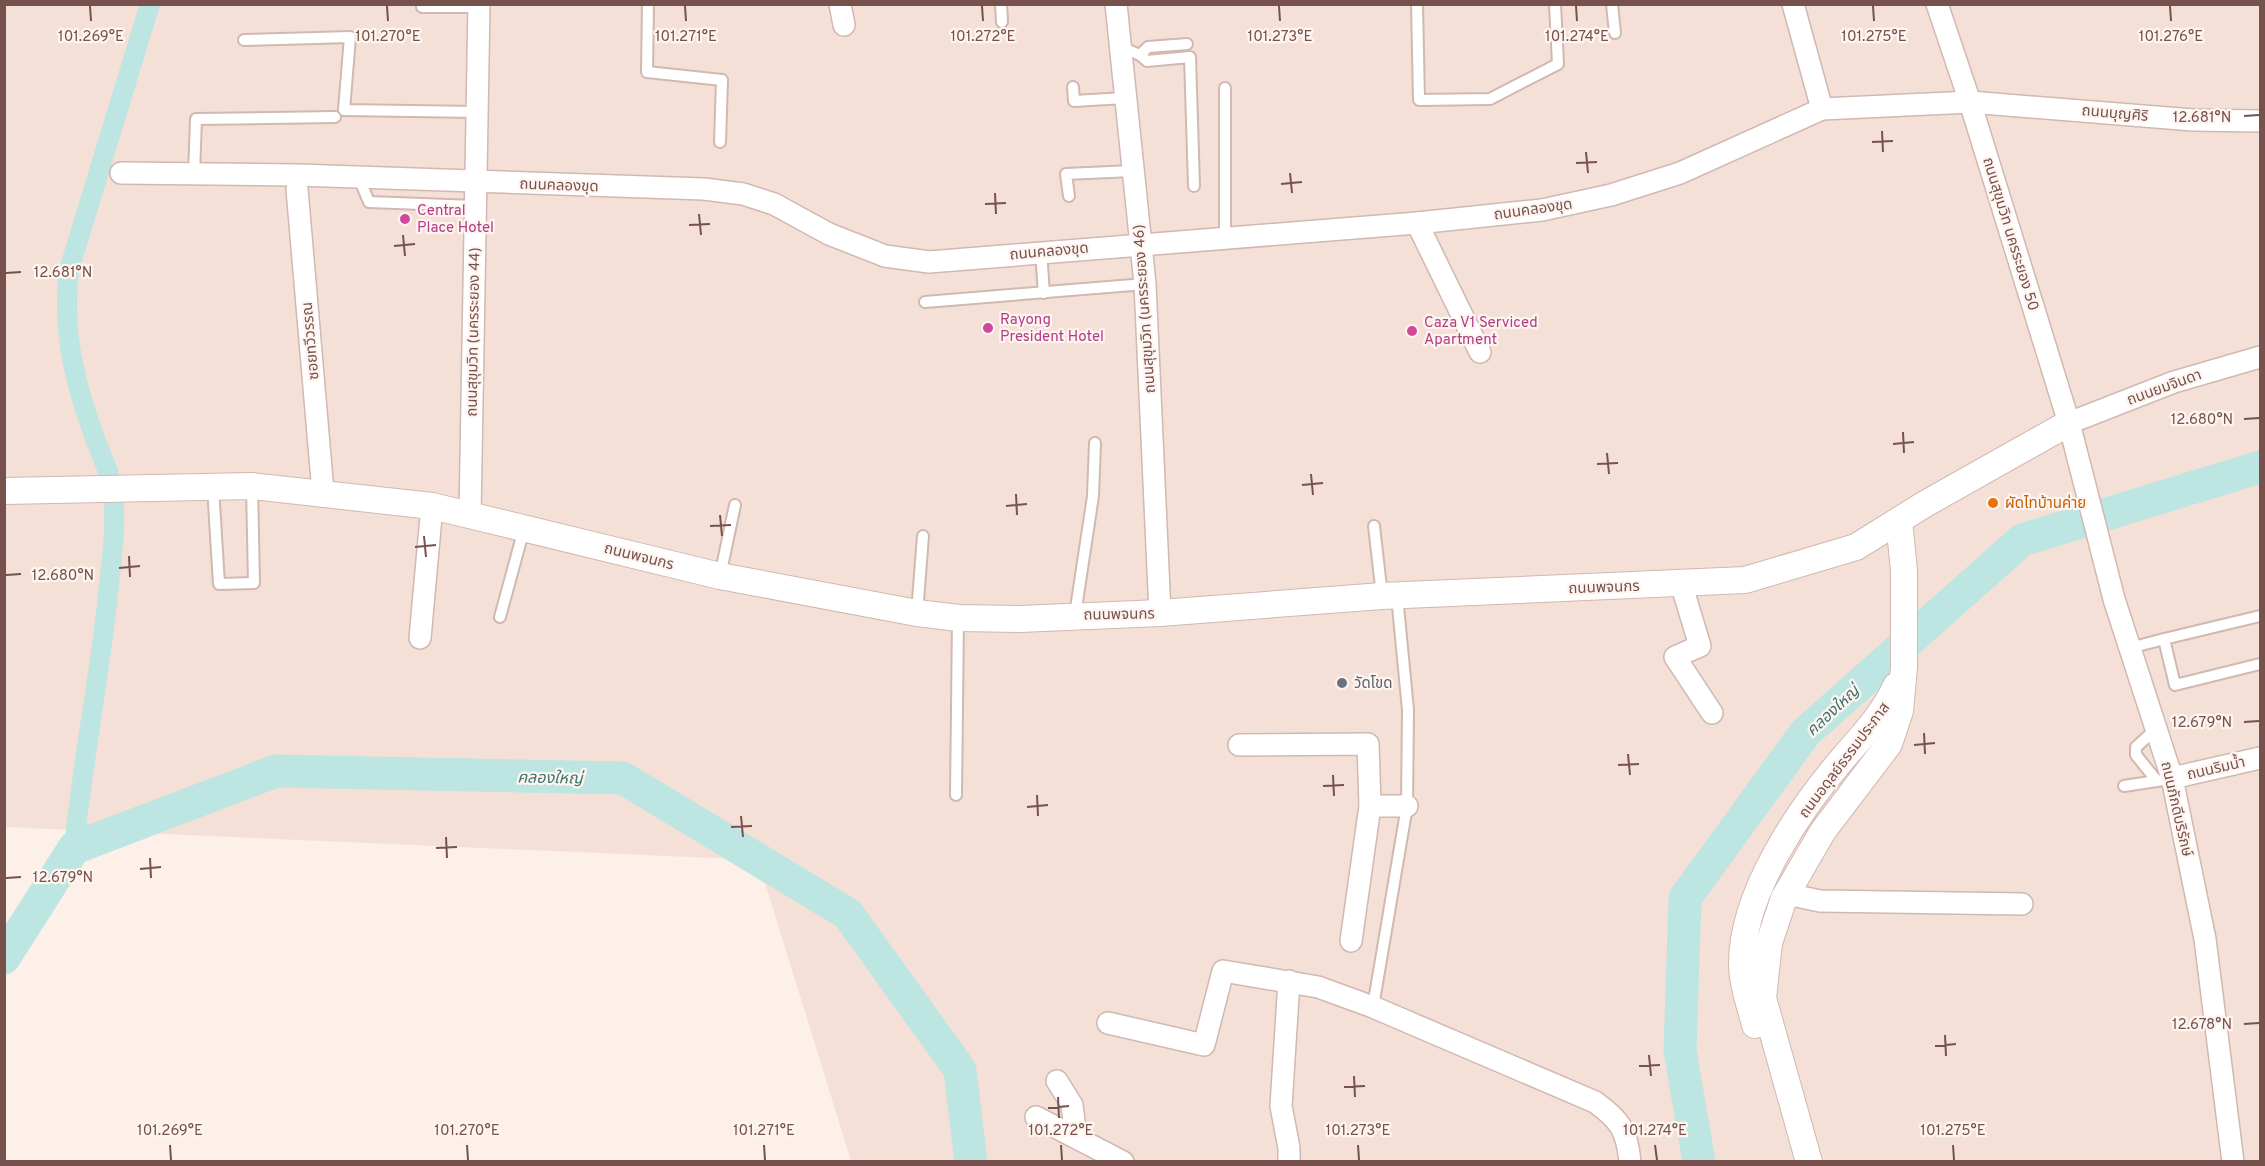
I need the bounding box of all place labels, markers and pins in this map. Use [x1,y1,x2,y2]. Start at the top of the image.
place label: Central Place Hotel [417,202,494,238]
marker: Central Place Hotel [398,212,412,226]
place label: Rayong President Hotel [1000,311,1104,347]
place label: Caza V1 Serviced Apartment [1424,314,1538,350]
marker: Rayong President Hotel [981,321,995,335]
marker: Caza V1 Serviced Apartment [1405,324,1419,338]
place label: ผัดไทบ้านค่าย [2005,494,2086,514]
marker: ผัดไทบ้านค่าย [1986,496,2000,510]
place label: วัดโขด [1354,675,1393,694]
marker: วัดโขด [1335,676,1349,690]

